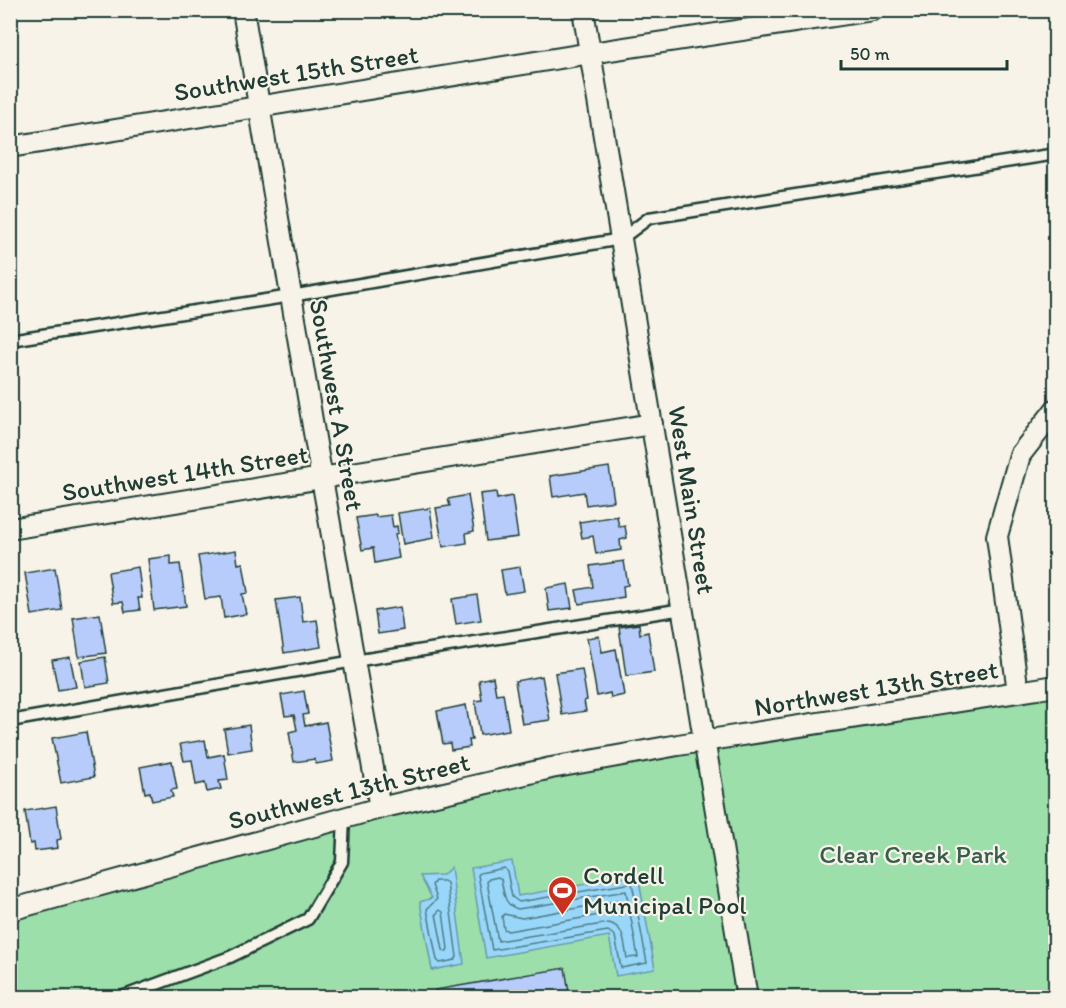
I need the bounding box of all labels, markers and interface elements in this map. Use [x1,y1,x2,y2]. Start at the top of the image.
scale bar [841,33,1008,71]
street label: Southwest 15th Street [171,38,421,108]
text: 50 m [850,43,890,65]
street label: Southwest A Street [303,297,371,514]
street label: West Main Street [661,403,723,597]
street label: Southwest 14th Street [59,438,311,508]
street label: Northwest 13th Street [752,653,1000,723]
street label: Southwest 13th Street [225,745,473,836]
park label: Clear Creek Park [819,838,1007,870]
place label: Cordell Municipal Pool [583,859,747,921]
sports icon: Cordell Municipal Pool [546,874,578,916]

